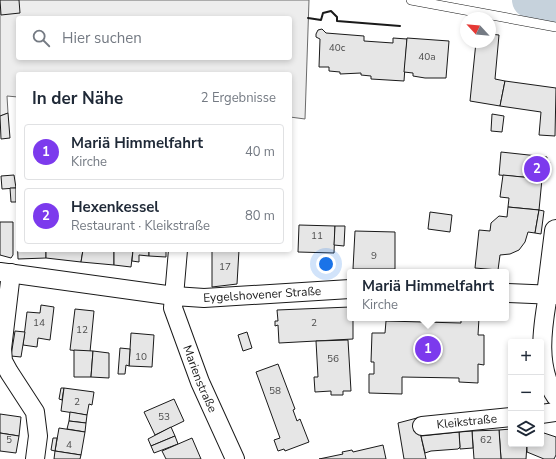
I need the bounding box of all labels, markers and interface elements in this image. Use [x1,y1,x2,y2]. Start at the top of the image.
north arrow [460,12,496,48]
search box [16,16,292,60]
icon: search [30,27,52,49]
text: Hier suchen [62,28,142,48]
house number: 40c [329,41,346,55]
house number: 40a [418,50,436,64]
text: In der Nähe [32,87,123,110]
text: 2 Ergebnisse [201,89,276,107]
text: Mariä Himmelfahrt [71,133,203,153]
text: 1 [42,143,50,161]
text: 40 m [245,143,275,161]
text: Kirche [71,153,107,171]
pin: 2 [524,154,550,184]
text: Hexenkessel [71,197,159,217]
text: 2 [42,207,50,225]
text: 80 m [245,207,275,225]
text: Restaurant · Kleikstraße [71,217,210,235]
house number: 11 [311,229,323,243]
house number: 9 [371,249,377,263]
your location [316,254,336,274]
house number: 17 [219,260,231,274]
popup [347,269,509,321]
text: Mariä Himmelfahrt [362,276,494,296]
street label: Eygelshovener Straße [203,283,322,306]
text: Kirche [362,296,398,314]
house number: 14 [33,316,45,330]
house number: 2 [311,316,317,330]
house number: 12 [76,323,88,337]
pin: 1 [415,334,441,364]
map controls [508,339,544,447]
button: + [508,339,544,375]
street label: Marienstraße [179,343,221,415]
house number: 10 [135,350,147,364]
house number: 56 [327,352,339,366]
button: − [508,375,544,411]
house number: 58 [269,384,281,398]
house number: 2 [74,395,80,409]
house number: 53 [158,410,170,424]
street label: Kleikstraße [436,410,498,432]
button: layers [508,411,544,447]
house number: 5 [6,433,12,447]
house number: 62 [480,433,492,447]
house number: 4 [66,438,72,452]

